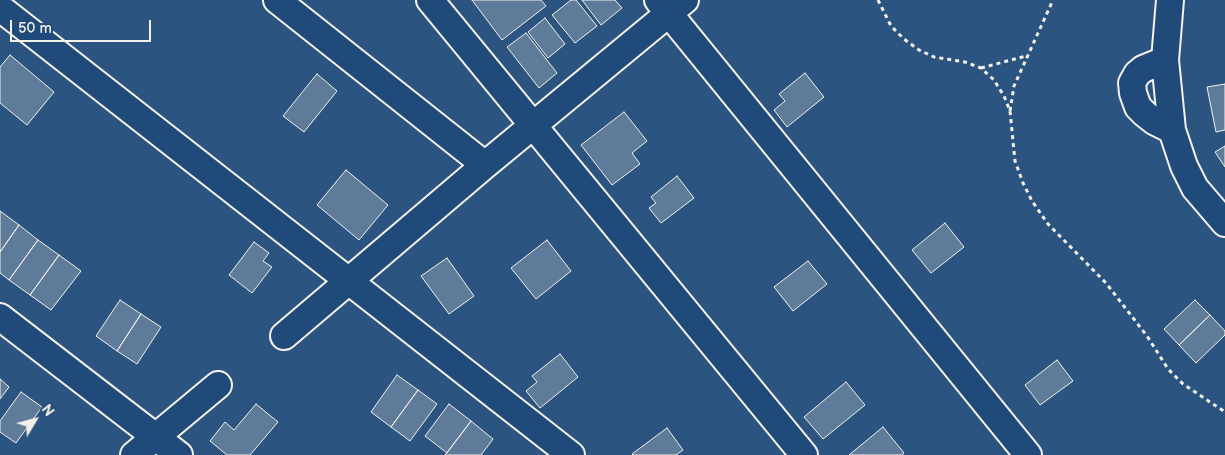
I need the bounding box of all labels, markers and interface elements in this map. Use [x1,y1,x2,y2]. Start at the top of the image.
scale bar [12,10,154,42]
text: 50 m [18,19,52,38]
north arrow [10,395,60,445]
text: N [37,401,57,420]

